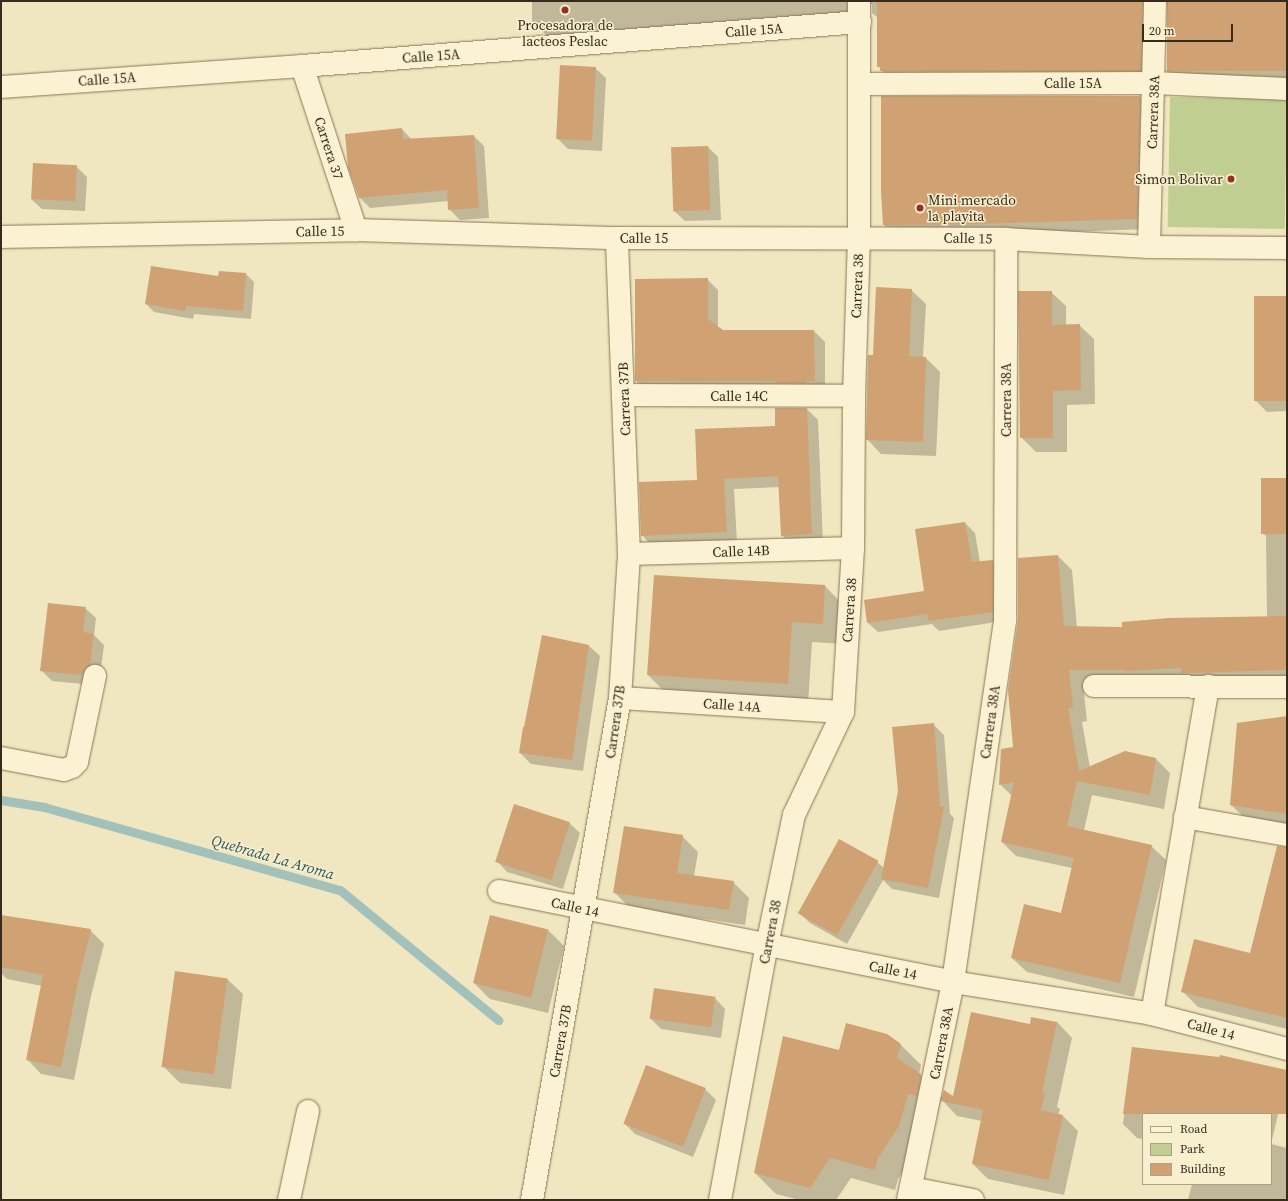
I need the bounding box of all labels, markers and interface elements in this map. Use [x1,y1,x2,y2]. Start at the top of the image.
marker: Procesadora de lacteos Peslac [560,5,570,15]
scale bar [1144,16,1235,42]
place label: Procesadora de lacteos Peslac [517,17,613,50]
street label: Calle 15A [724,20,784,40]
text: 20 m [1149,23,1175,39]
street label: Calle 15A [401,46,461,66]
street label: Calle 15A [77,69,137,89]
street label: Calle 15A [1044,75,1102,91]
street label: Carrera 38A [1143,75,1163,149]
street label: Carrera 37 [311,115,347,181]
place label: Simon Bolivar [1135,171,1223,187]
marker: Simon Bolivar [1226,174,1236,184]
place label: Mini mercado la playita [928,192,1016,224]
marker: Mini mercado la playita [915,203,925,213]
street label: Calle 15 [296,222,344,240]
street label: Calle 15 [944,229,992,247]
street label: Calle 15 [620,230,668,246]
street label: Carrera 38 [847,253,867,319]
street label: Carrera 37B [614,362,634,436]
street label: Carrera 38A [998,363,1014,437]
street label: Calle 14C [710,388,768,404]
street label: Calle 14B [712,542,770,560]
street label: Carrera 38 [838,577,860,643]
street label: Carrera 37B [602,684,628,760]
street label: Carrera 38A [977,684,1003,760]
street label: Calle 14A [702,695,762,715]
water label: Quebrada La Aroma [210,831,336,883]
street label: Calle 14 [549,894,601,920]
street label: Carrera 38 [756,899,784,965]
street label: Calle 14 [867,957,919,983]
street label: Carrera 37B [545,1003,575,1079]
street label: Carrera 38A [926,1005,956,1081]
street label: Calle 14 [1185,1015,1237,1043]
legend [1142,1113,1272,1185]
text: Road [1180,1121,1207,1137]
text: Park [1180,1141,1205,1157]
text: Building [1180,1161,1225,1177]

